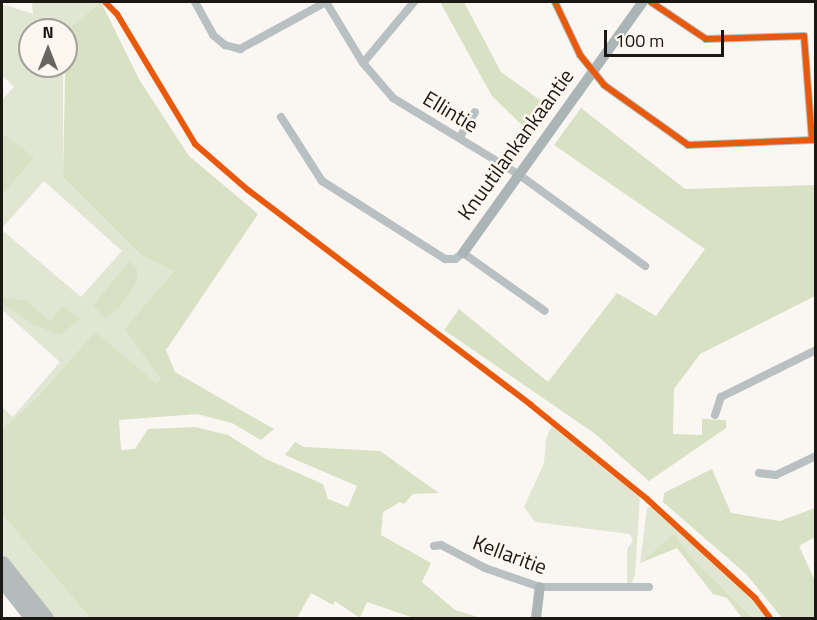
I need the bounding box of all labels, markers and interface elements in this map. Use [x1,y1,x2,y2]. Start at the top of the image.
north arrow [18,18,78,78]
scale bar [607,18,727,56]
text: N [42,20,54,44]
text: 100 m [615,27,664,54]
street label: Knuutilankankaantie [452,63,578,225]
street label: Ellintie [419,85,483,137]
street label: Kellaritie [470,529,550,579]

